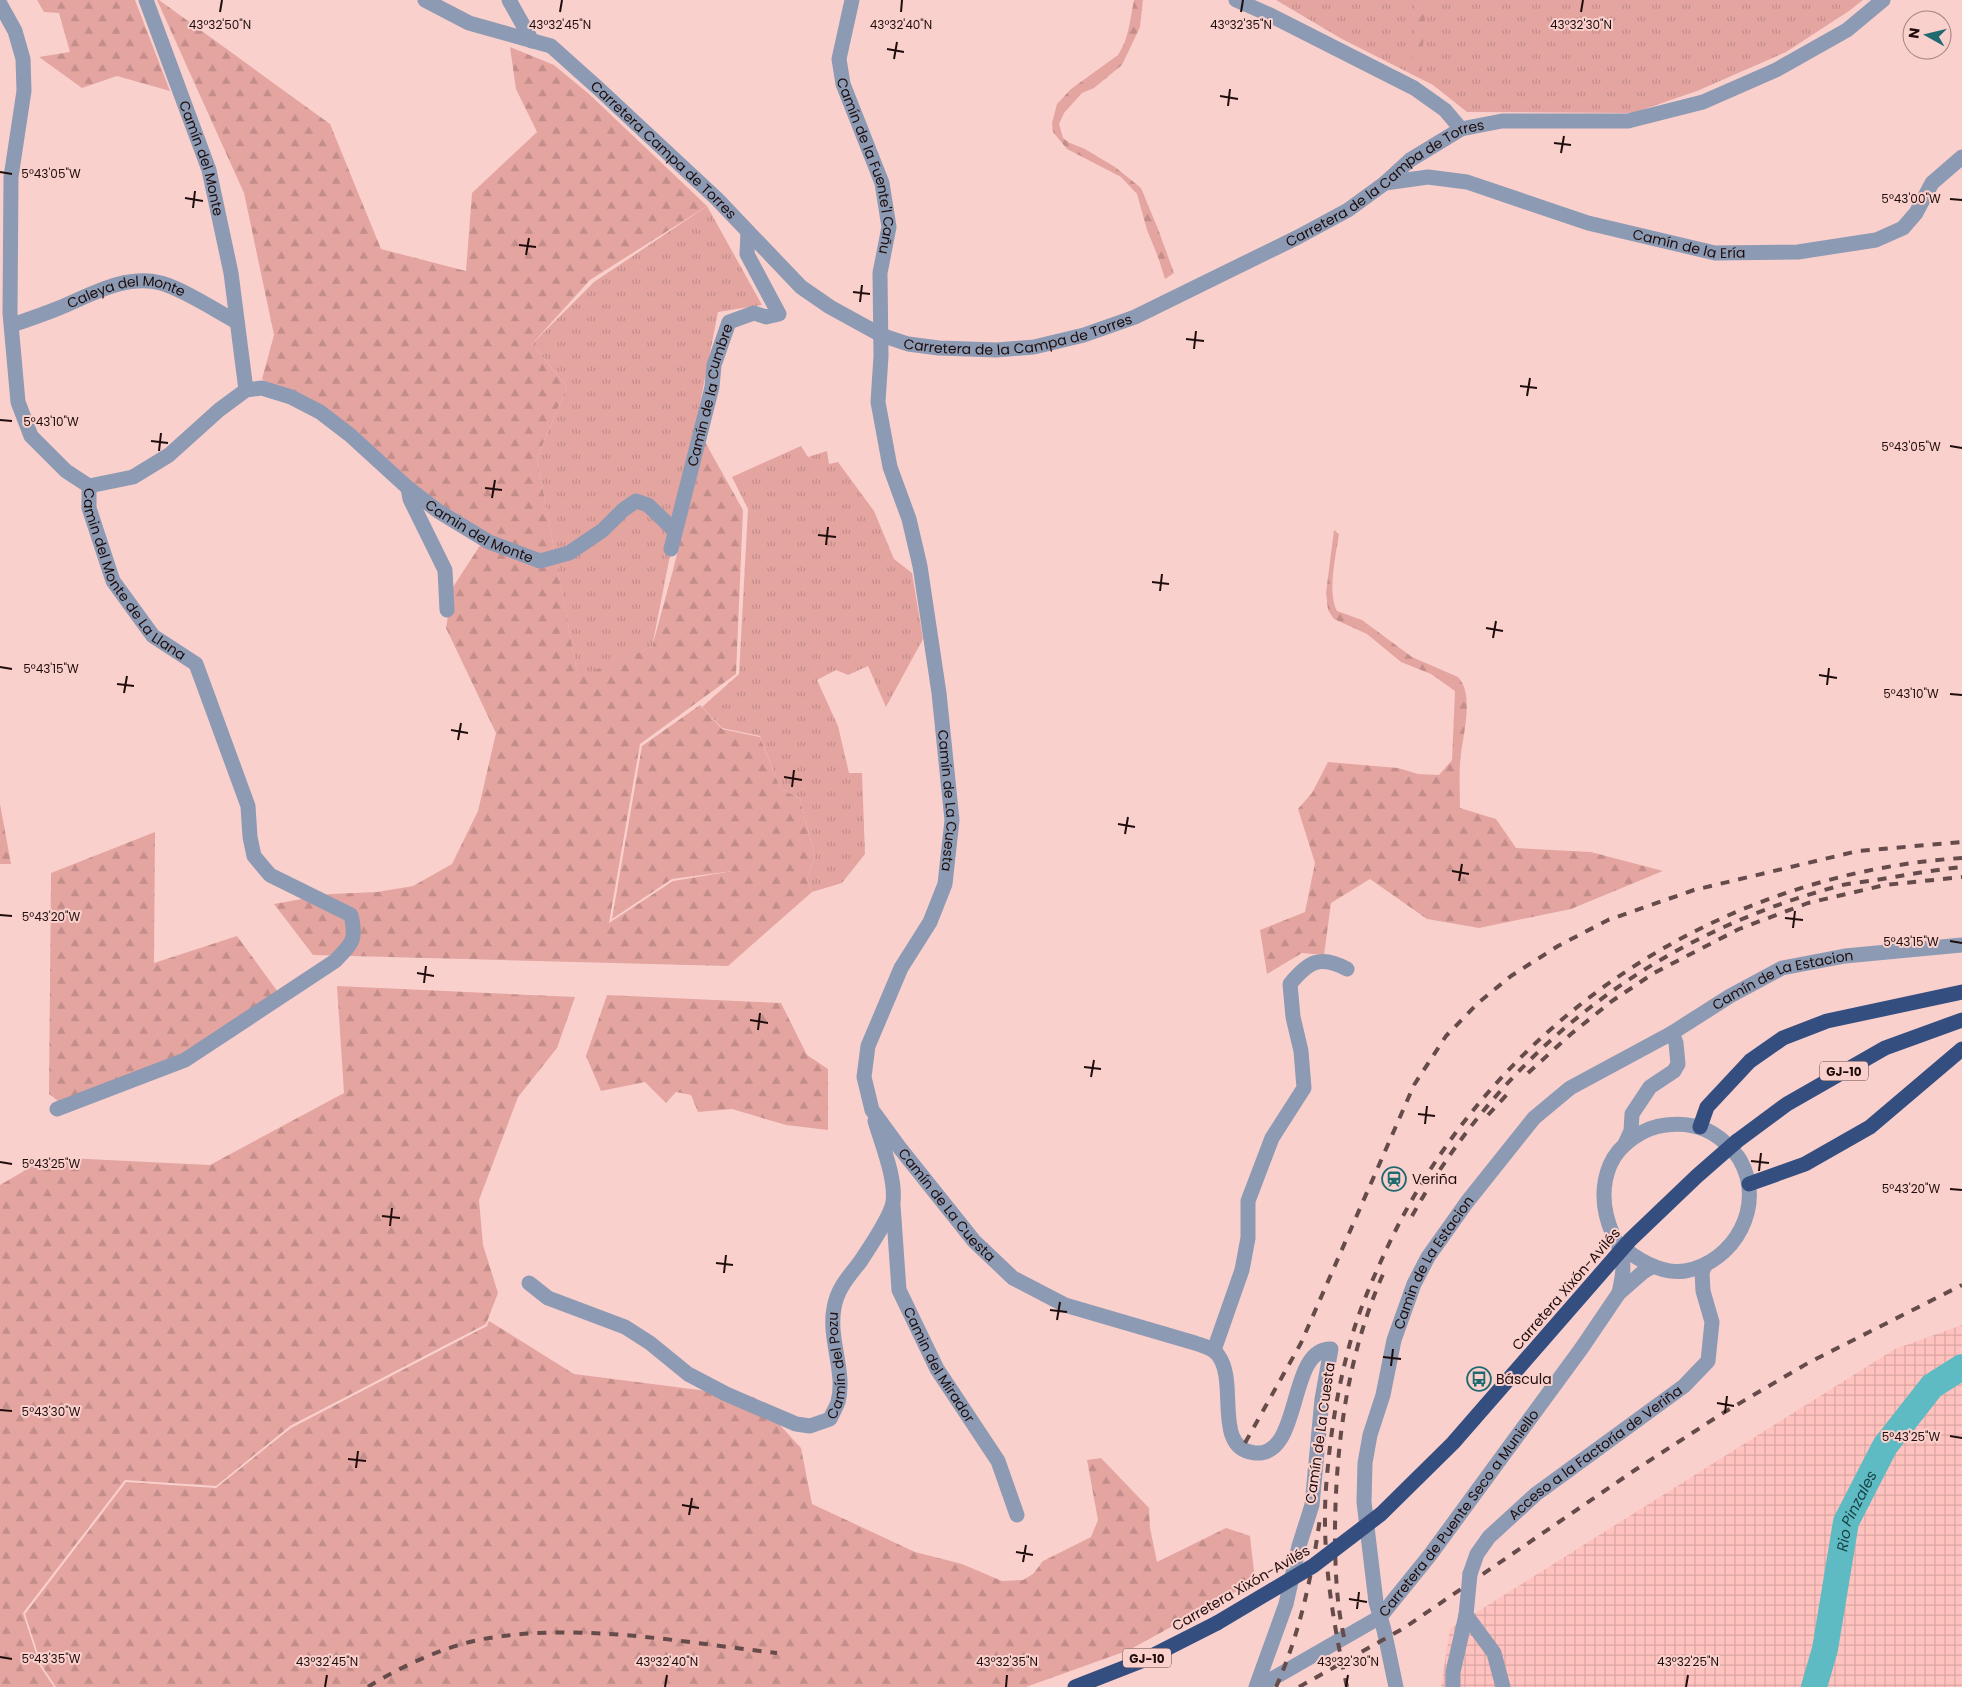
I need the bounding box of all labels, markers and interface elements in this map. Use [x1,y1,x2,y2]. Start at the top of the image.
north arrow [1902,10,1952,60]
text: 43°32'50"N [189,16,251,33]
text: 43°32'45"N [529,16,591,33]
text: 43°32'40"N [870,16,932,33]
text: 43°32'35"N [1210,16,1272,33]
text: 43°32'30"N [1550,16,1612,33]
text: N [1903,27,1925,40]
street label: Carretera Campa de Torres [586,76,741,224]
street label: Camín de la Fuente'l Cañu [832,76,899,256]
street label: Camín del Monte [174,98,229,218]
street label: Carretera de la Campa de Torres [1282,115,1486,252]
text: 5°43'05"W [21,165,81,182]
text: 5°43'00"W [1881,190,1941,207]
street label: Camín de la Ería [1631,224,1746,263]
street label: Caleya del Monte [64,271,189,313]
street label: Carretera de la Campa de Torres [902,309,1135,360]
street label: Camín de la Cumbre [682,321,738,469]
text: 5°43'10"W [23,413,79,430]
text: 5°43'05"W [1881,438,1941,455]
street label: Camin del Monte de La Llana [79,488,190,665]
street label: Camin del Monte [421,495,536,568]
text: 5°43'15"W [23,660,79,677]
text: 5°43'10"W [1883,685,1939,702]
street label: Camín de La Cuesta [933,729,962,873]
text: 5°43'20"W [22,908,81,925]
text: 5°43'15"W [1883,933,1939,950]
street label: Camín de La Estacion [1708,945,1854,1015]
road number: GJ-10 [1820,1062,1868,1080]
street label: Camín de La Cuesta [894,1144,1000,1266]
text: 5°43'25"W [22,1155,81,1172]
station icon: Veriña [1381,1166,1407,1192]
place label: Veriña [1412,1169,1457,1189]
text: 5°43'20"W [1882,1180,1941,1197]
street label: Camin de La Estacion [1389,1191,1478,1332]
street label: Carretera Xixón-Avilés [1507,1223,1625,1355]
street label: Camin del Mirador [899,1303,980,1426]
street label: Camín del Pozu [821,1311,850,1423]
street label: Camín de La Cuesta [1300,1361,1340,1505]
bus stop icon: Báscula [1466,1366,1492,1392]
place label: Báscula [1496,1369,1552,1389]
street label: Acceso a la Factoría de Veriña [1504,1380,1686,1525]
text: 5°43'30"W [22,1403,81,1420]
street label: Carretera de Puente Seco a Muniello [1374,1405,1544,1621]
text: 5°43'25"W [1882,1428,1941,1445]
water label: Rio Pinzales [1831,1466,1881,1553]
street label: Carretera Xixón-Avilés [1168,1540,1314,1636]
road number: GJ-10 [1123,1649,1171,1668]
text: 5°43'35"W [22,1650,81,1667]
text: 43°32'45"N [296,1653,358,1670]
text: 43°32'40"N [636,1653,698,1670]
text: 43°32'35"N [976,1653,1038,1670]
text: 43°32'30"N [1317,1653,1379,1670]
text: 43°32'25"N [1657,1653,1719,1670]

